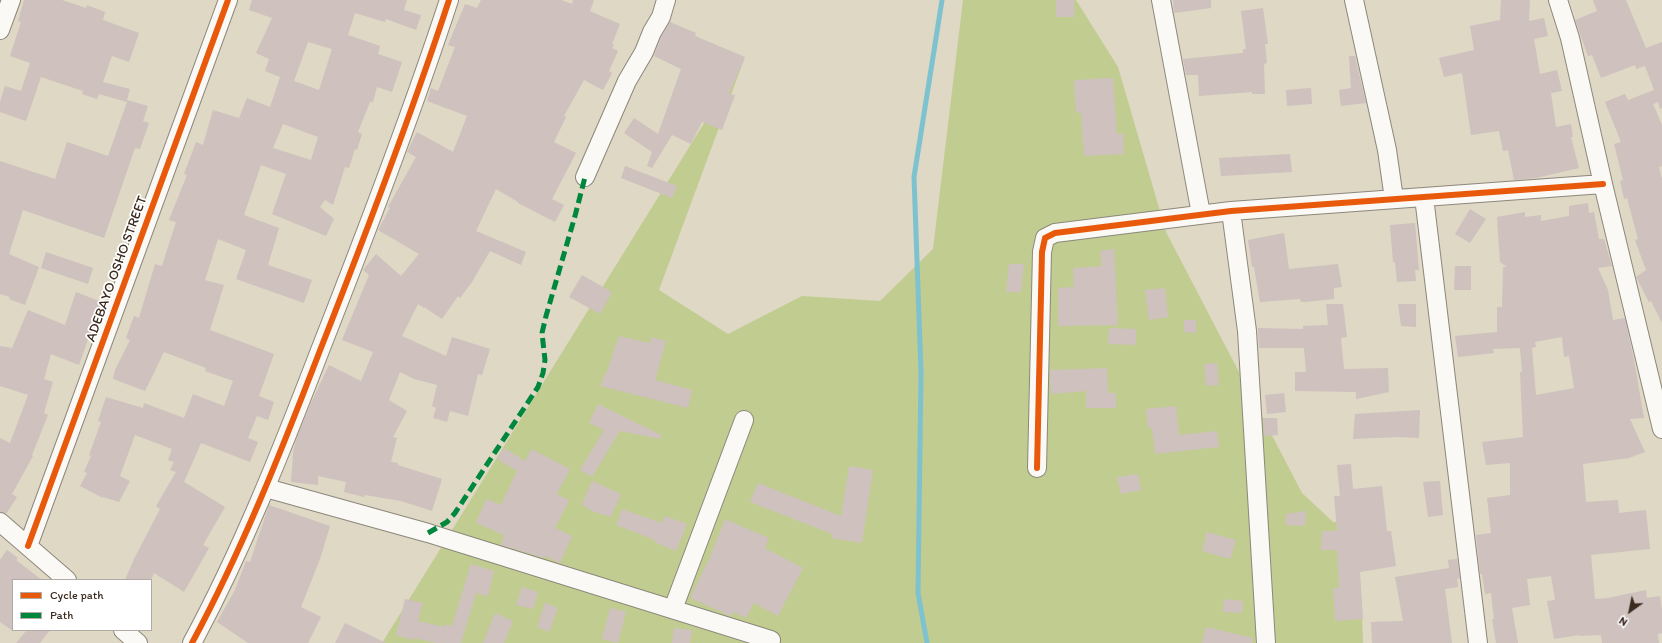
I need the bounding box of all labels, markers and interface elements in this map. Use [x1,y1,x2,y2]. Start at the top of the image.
street label: ADEBAYO OSHO STREET [83,194,151,344]
legend [12,579,152,631]
text: Cycle path [50,588,104,602]
north arrow [1610,591,1650,631]
text: Path [50,608,73,622]
text: N [1617,614,1630,629]

